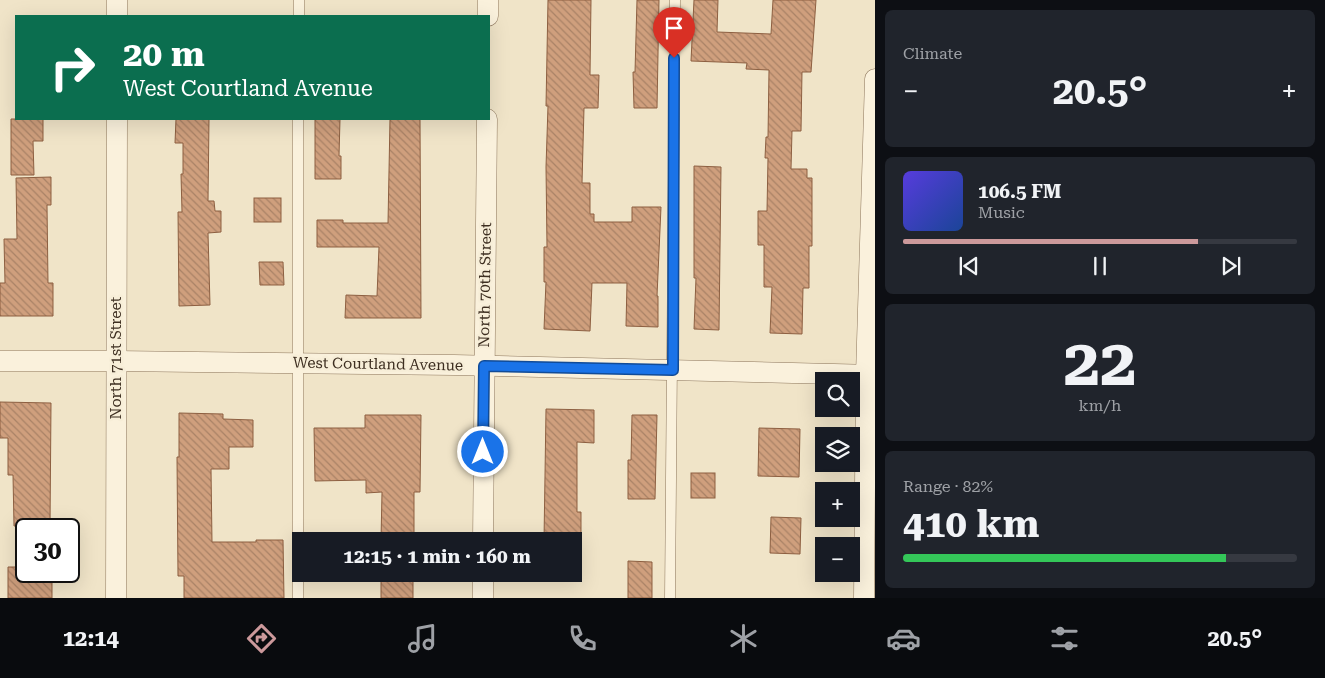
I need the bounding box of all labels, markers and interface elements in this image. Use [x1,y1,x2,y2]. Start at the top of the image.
pin [653,7,695,58]
icon: arrive [660,14,688,42]
text: 20 m [123,34,205,75]
icon: right [40,35,105,100]
text: Climate [903,44,962,63]
text: 20.5° [1053,69,1147,113]
text: − [903,75,919,108]
text: + [1281,75,1297,108]
text: West Courtland Avenue [123,76,373,101]
text: 106.5 FM [978,180,1061,203]
text: Music [978,203,1025,222]
street label: North 70th Street [475,222,495,348]
icon: previous [955,252,983,280]
icon: pause [1086,252,1114,280]
icon: next [1217,252,1245,280]
street label: North 71st Street [107,296,125,419]
text: 22 [1064,325,1136,401]
street label: West Courtland Avenue [293,354,463,374]
map controls [815,372,860,582]
button: search [815,372,860,417]
text: km/h [1079,396,1121,415]
position arrow [456,425,508,477]
button: layers [815,427,860,472]
text: Range · 82% [903,477,993,496]
button: + [815,482,860,527]
text: 410 km [903,502,1039,546]
speed limit sign: 30 [15,518,80,583]
button: − [815,537,860,582]
text: 12:15 · 1 min · 160 m [343,545,531,568]
icon: directions [244,621,279,656]
icon: music [405,621,440,656]
icon: phone [565,621,600,656]
icon: climate [726,621,761,656]
icon: car [886,621,921,656]
icon: filters [1047,621,1082,656]
text: 12:14 [63,626,119,651]
text: 20.5° [1207,626,1262,651]

